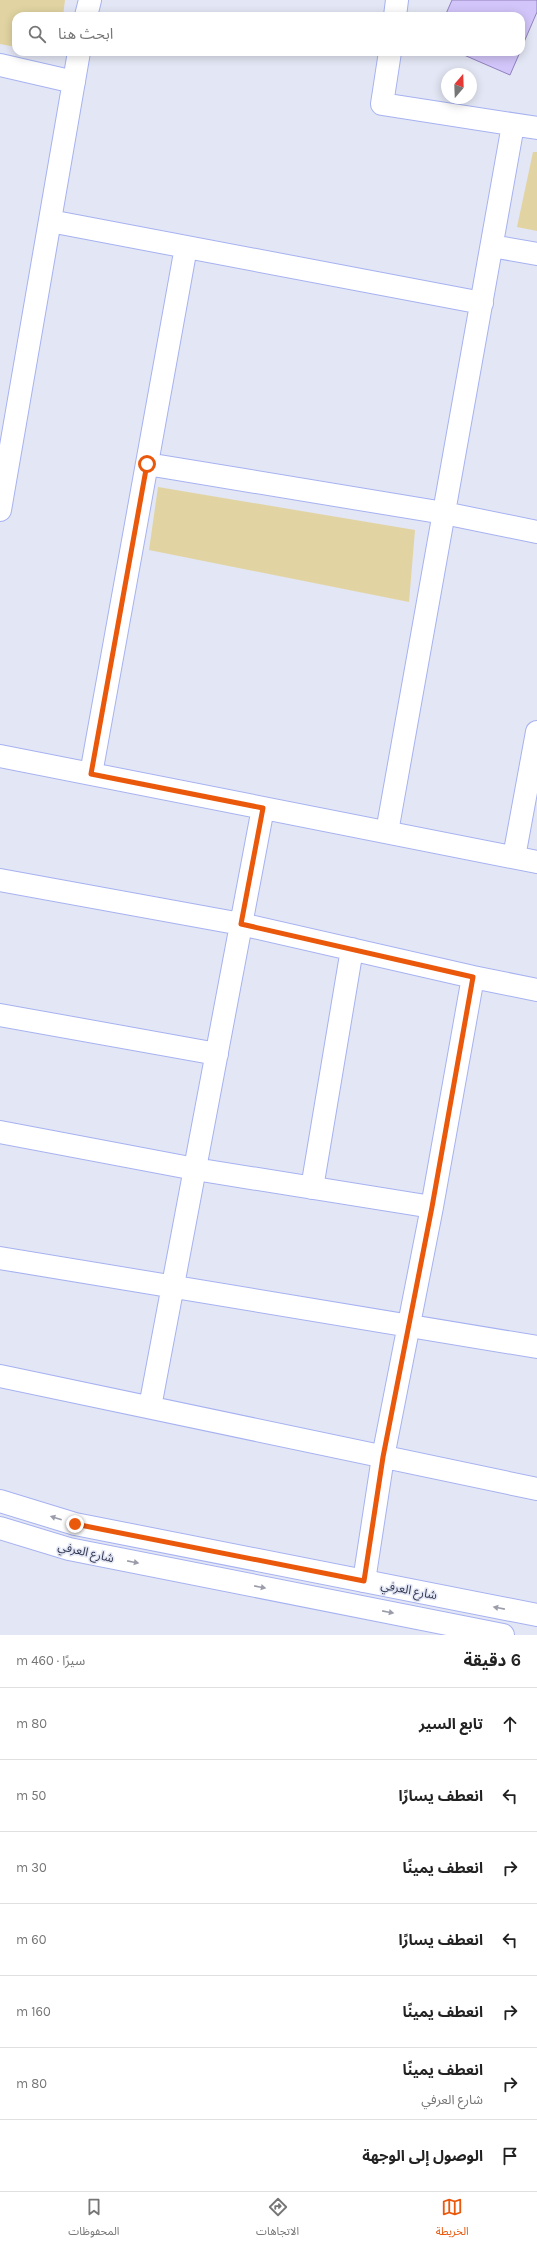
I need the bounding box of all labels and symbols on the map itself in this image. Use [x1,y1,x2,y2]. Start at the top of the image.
north arrow [441,68,477,104]
route start [138,455,156,473]
one-way arrow [50,1515,62,1521]
route end [66,1515,84,1533]
street label: شارع العرفي [56,1539,115,1568]
one-way arrow [127,1559,139,1565]
street label: شارع العرفي [379,1578,438,1605]
one-way arrow [254,1584,266,1590]
one-way arrow [493,1604,505,1610]
one-way arrow [382,1610,394,1616]

